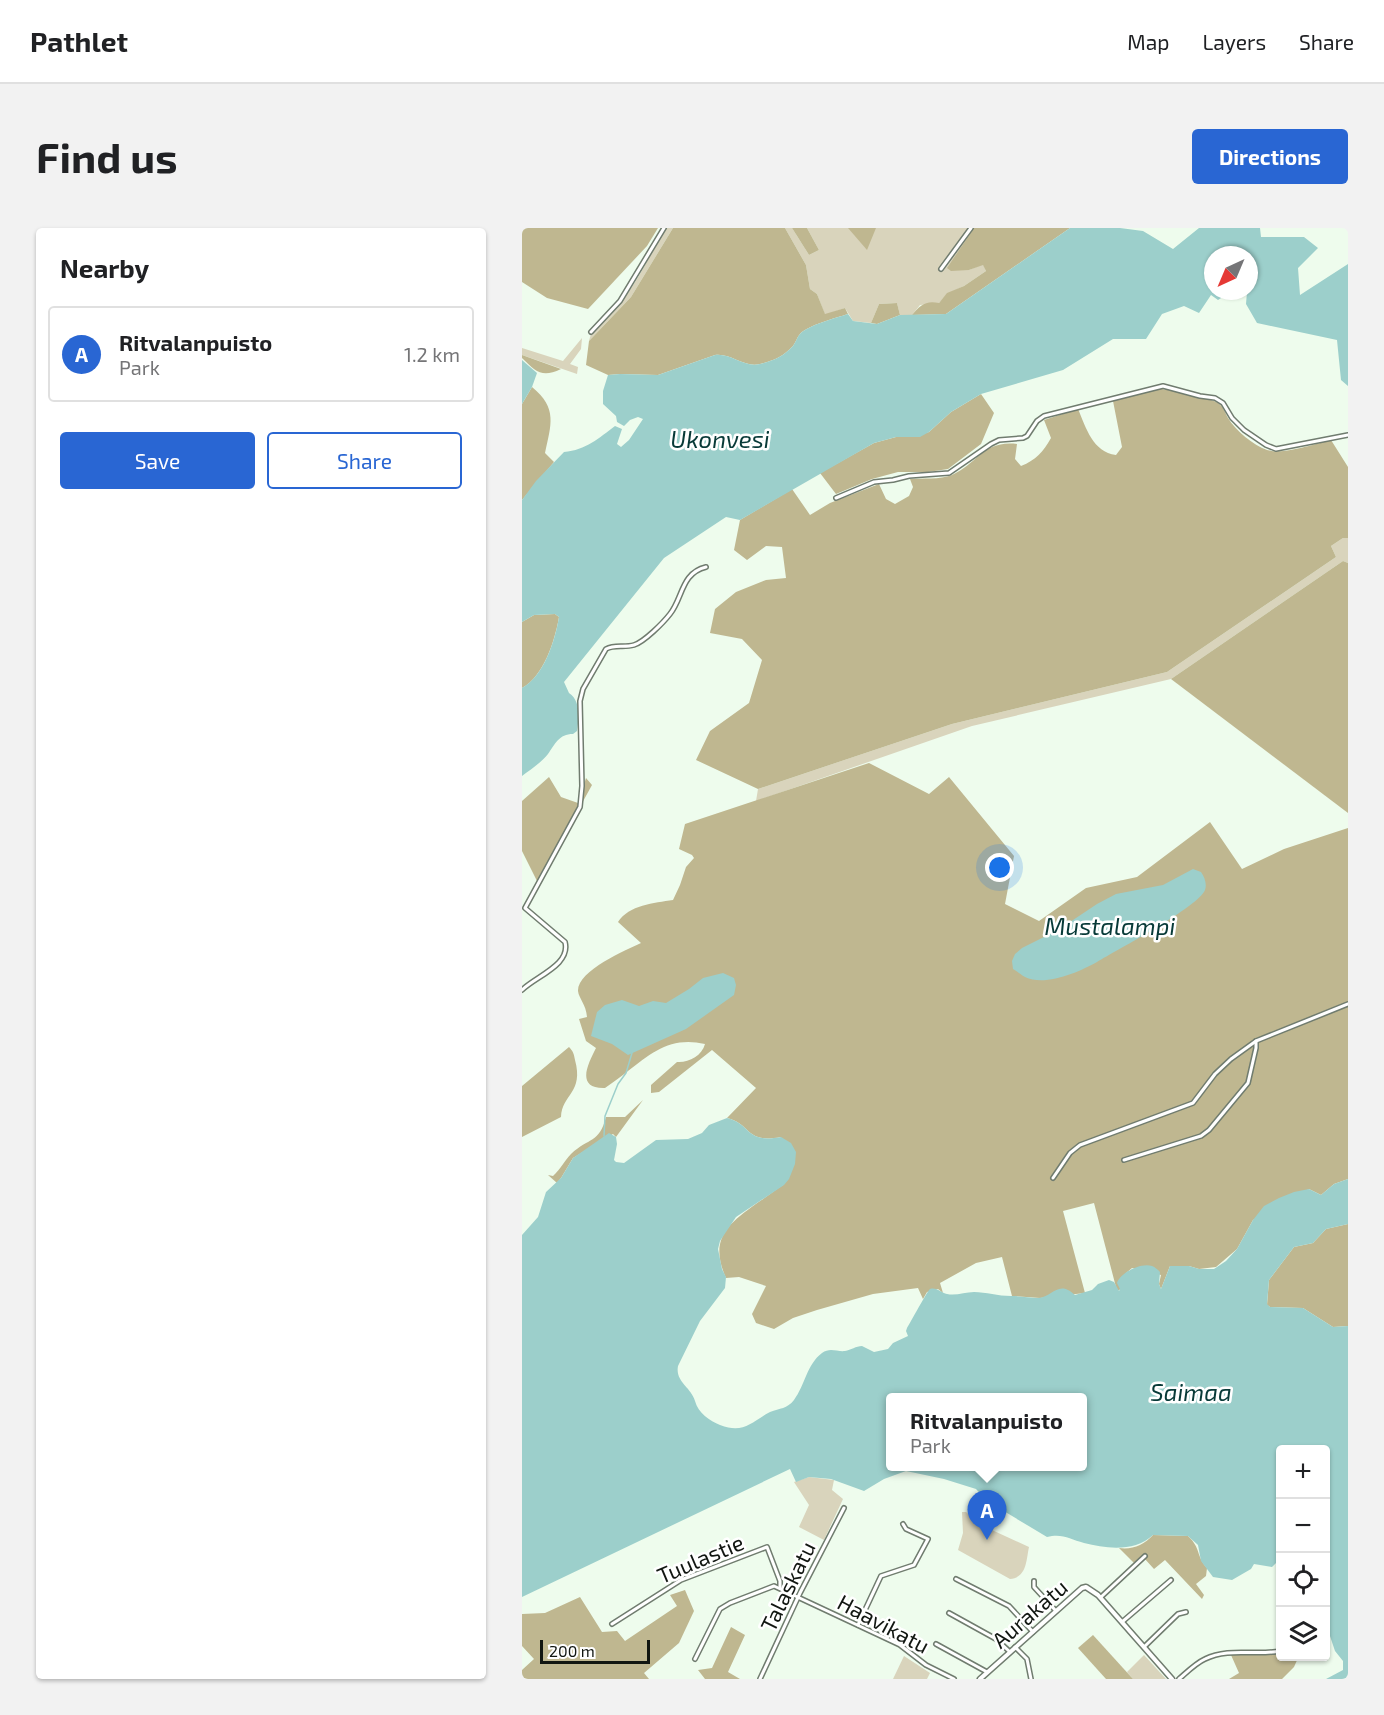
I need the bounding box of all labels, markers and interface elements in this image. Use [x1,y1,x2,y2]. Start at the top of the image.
text: Pathlet [30,24,128,58]
text: Map [1127,29,1169,54]
text: Layers [1202,29,1266,54]
text: Share [1299,29,1354,54]
button: Directions [1192,129,1348,184]
text: Find us [36,131,178,181]
north arrow [1204,246,1258,300]
text: Nearby [60,252,149,283]
text: Ritvalanpuisto [119,329,272,355]
text: A [75,342,88,366]
text: 1.2 km [404,342,460,366]
text: Park [119,355,160,379]
water label: Ukonvesi [670,424,770,453]
button: Save [60,432,255,489]
button: Share [267,432,462,489]
your location [985,853,1014,882]
water label: Mustalampi [1045,911,1176,940]
water label: Saimaa [1150,1377,1232,1406]
popup [886,1393,1087,1471]
text: Ritvalanpuisto [910,1407,1063,1433]
text: Park [910,1433,951,1457]
map controls [1276,1445,1330,1661]
button: + [1276,1445,1330,1499]
pin: A [968,1490,1006,1540]
button: − [1276,1499,1330,1553]
street label: Tuulastie [653,1528,747,1588]
street label: Talaskatu [754,1537,820,1635]
button: locate [1276,1553,1330,1607]
street label: Aurakatu [986,1573,1072,1653]
street label: Haavikatu [834,1588,934,1658]
button: layers [1276,1607,1330,1661]
scale bar [540,1637,650,1664]
text: 200 m [549,1641,595,1660]

